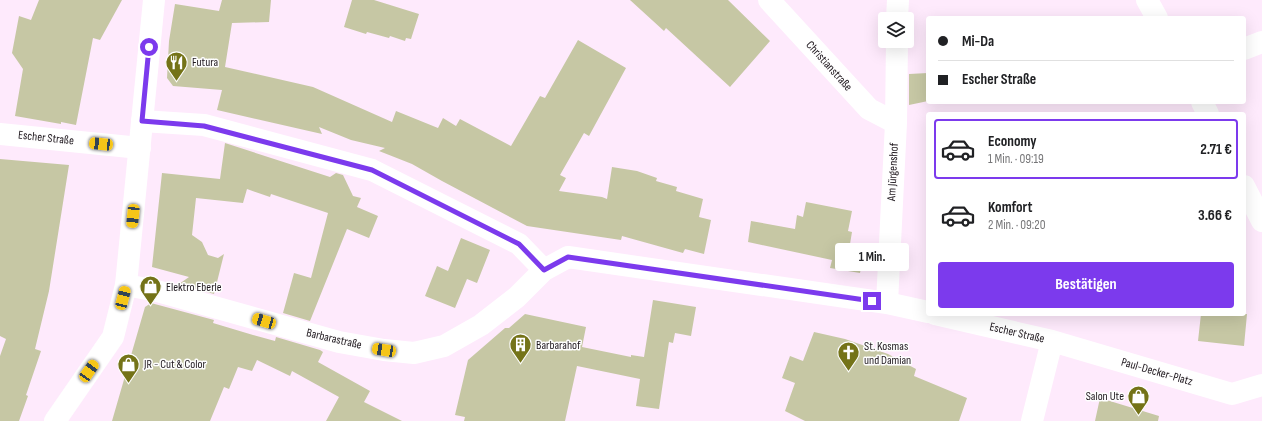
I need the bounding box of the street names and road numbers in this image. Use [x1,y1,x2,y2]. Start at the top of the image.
street label: Christianstraße [803,38,856,94]
street label: Escher Straße [17,128,75,148]
street label: Am Jürgenshof [884,142,902,202]
street label: Escher Straße [988,319,1046,347]
street label: Barbarastraße [305,325,363,353]
street label: Paul-Decker-Platz [1120,355,1195,390]

